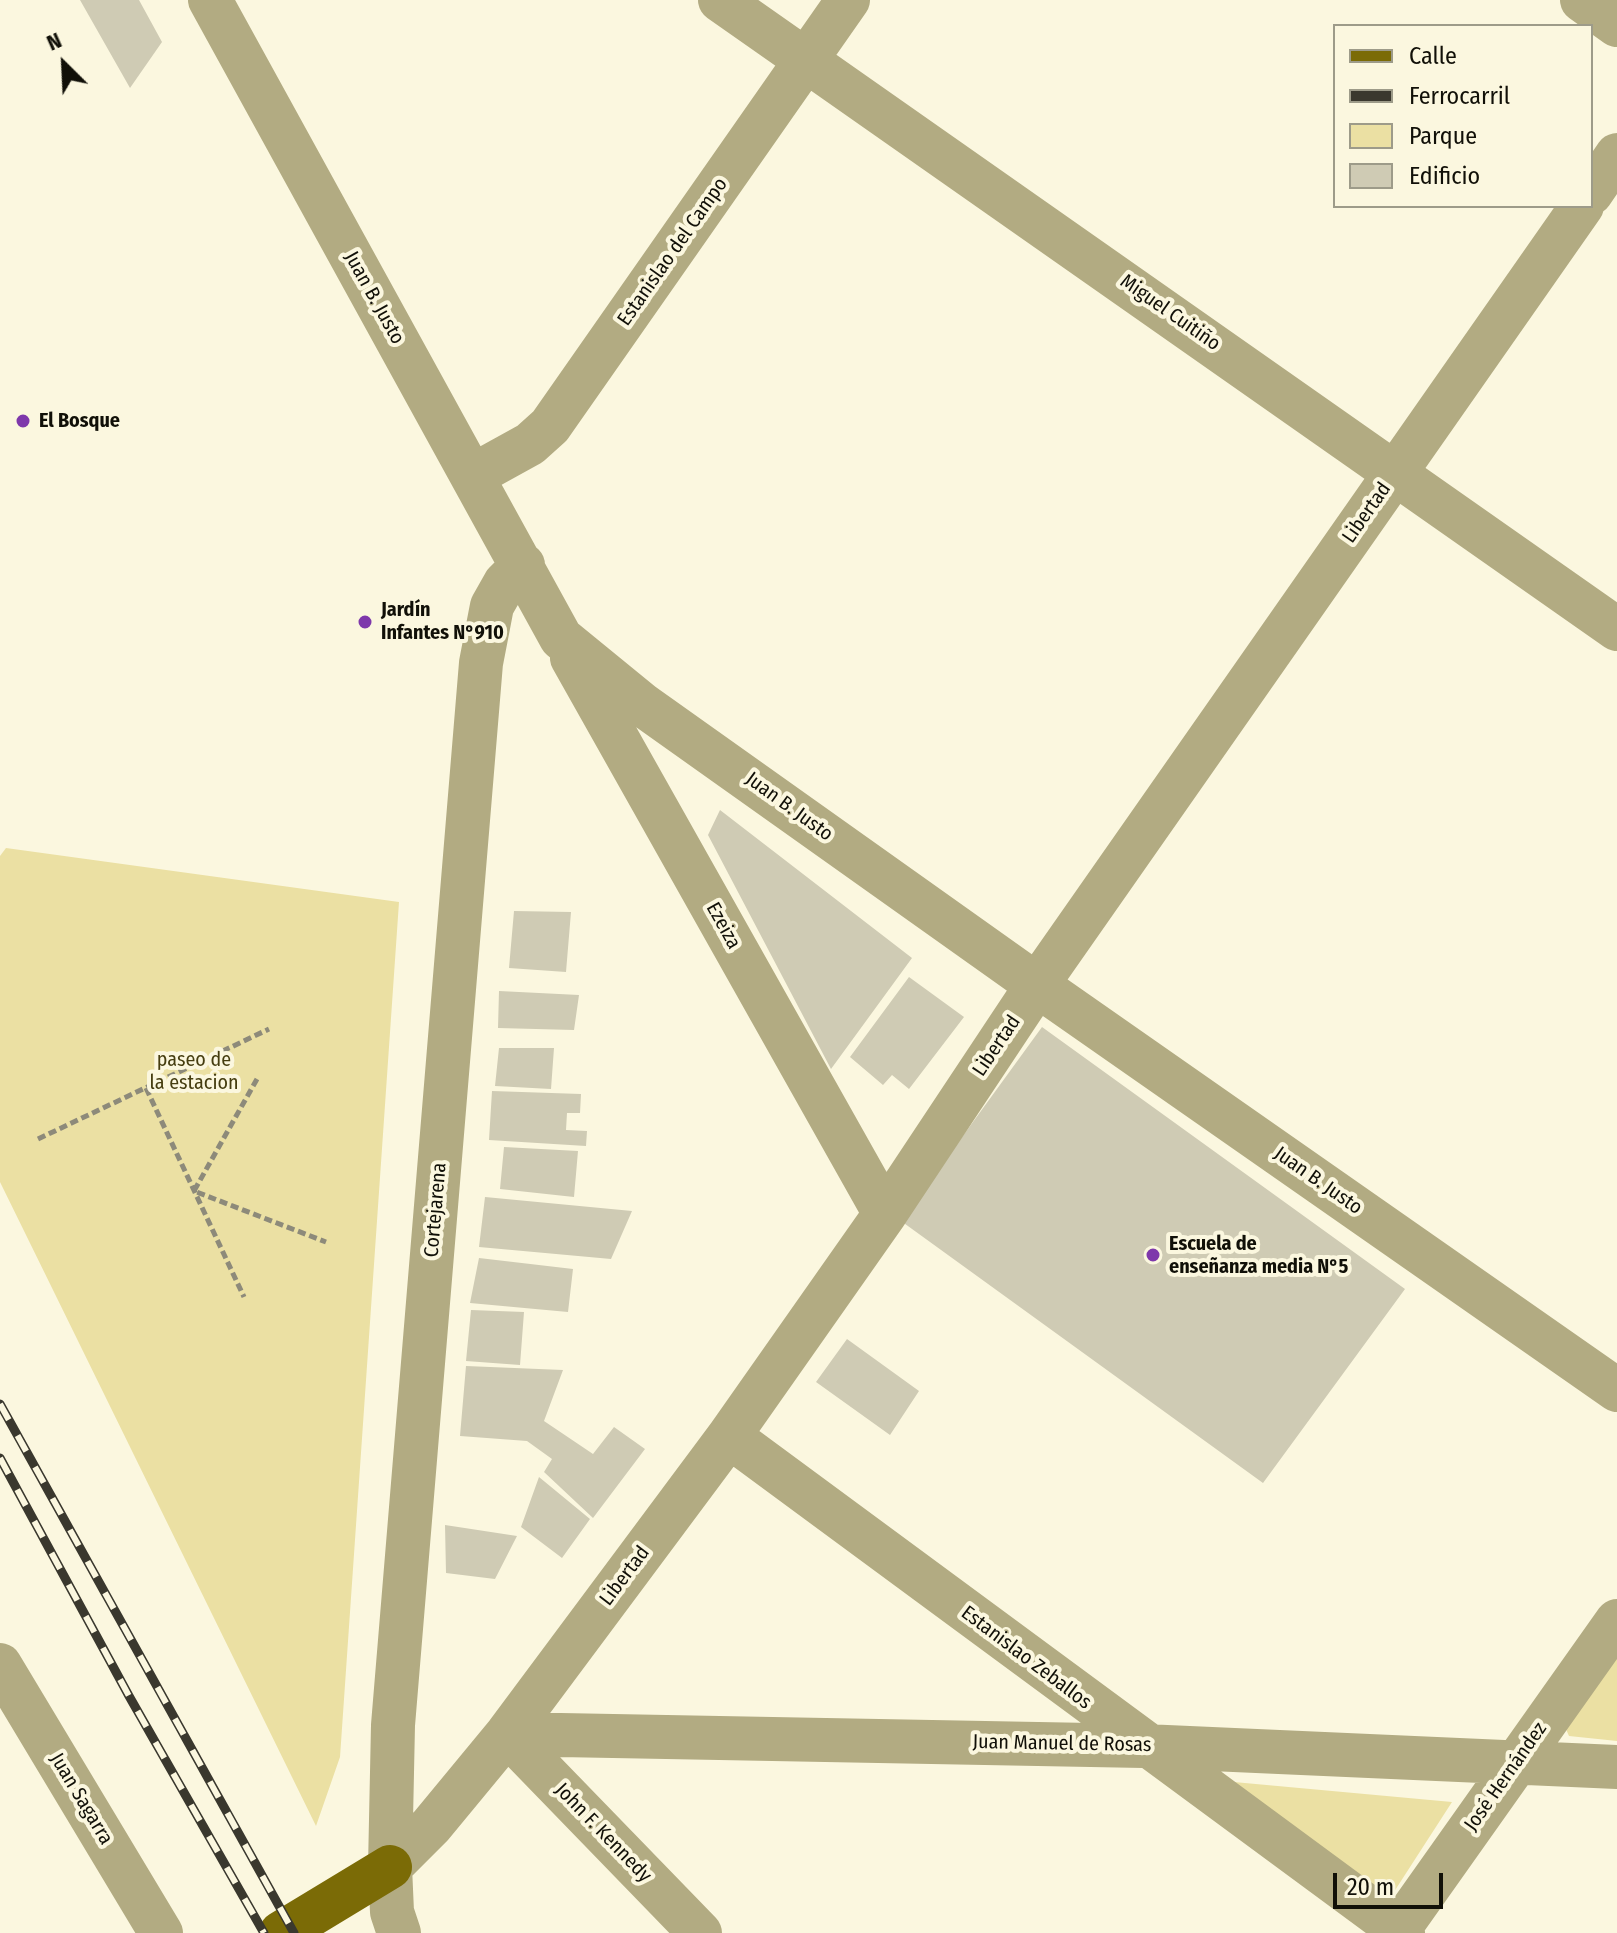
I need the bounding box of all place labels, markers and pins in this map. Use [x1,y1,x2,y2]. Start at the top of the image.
place label: El Bosque [39,409,120,433]
marker: El Bosque [14,412,32,430]
place label: Jardín Infantes N°910 [381,598,504,645]
marker: Jardín Infantes N°910 [356,613,374,631]
place label: Escuela de enseñanza media N°5 [1169,1232,1348,1279]
marker: Escuela de enseñanza media N°5 [1144,1246,1162,1264]

